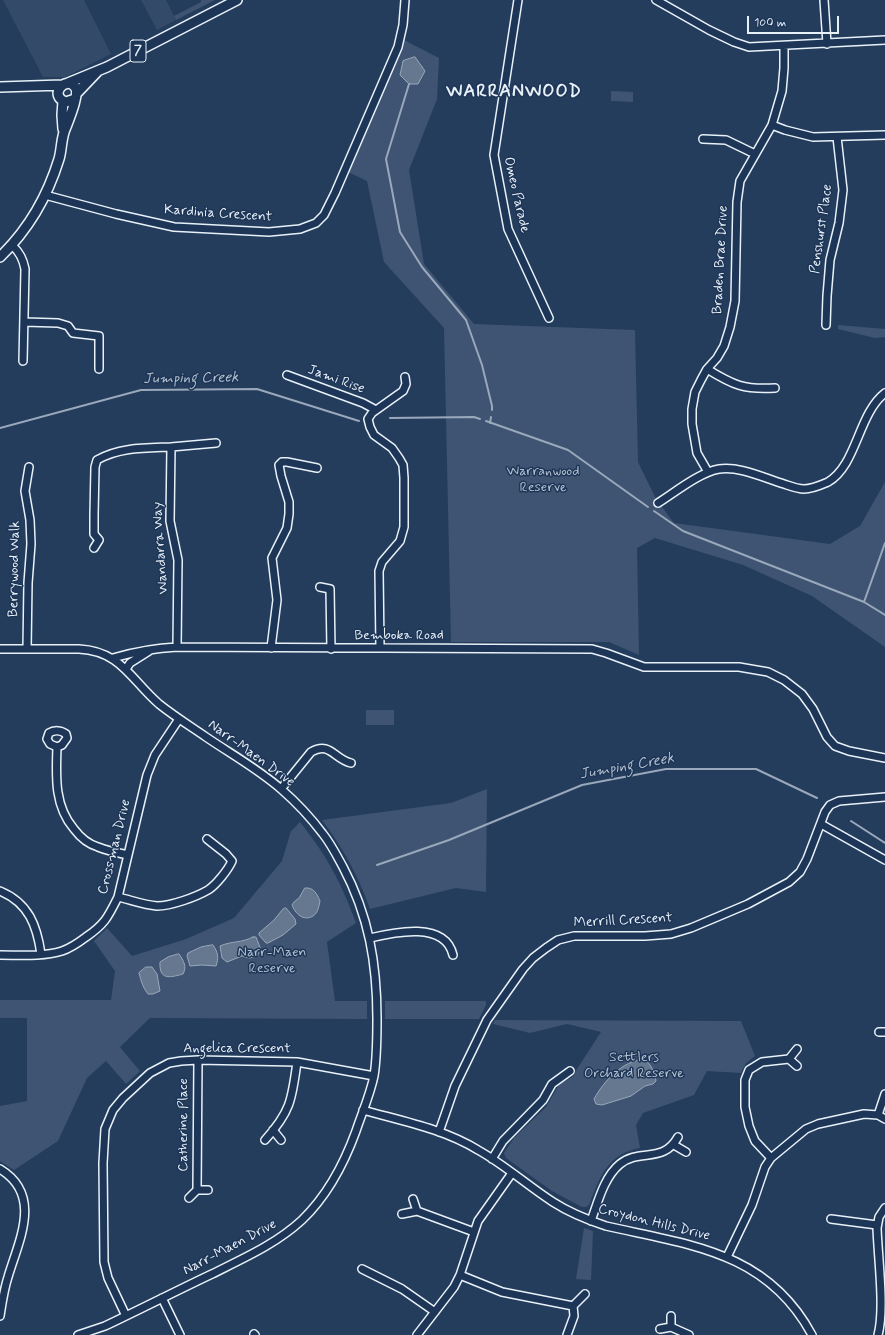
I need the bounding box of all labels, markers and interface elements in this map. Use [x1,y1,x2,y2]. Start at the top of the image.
scale bar [749,8,841,34]
text: 100 m [754,15,786,31]
road number: 7 [130,40,146,62]
district label: WARRANWOOD [446,81,582,103]
street label: Omeo Parade [499,155,533,235]
street label: Penshurst Place [807,183,837,275]
street label: Kardinia Crescent [163,202,273,226]
street label: Braden Brae Drive [710,205,732,315]
street label: Jami Rise [305,362,367,398]
water label: Jumping Creek [143,369,239,389]
park label: Warranwood Reserve [506,464,580,496]
street label: Wandarra Way [149,501,173,595]
street label: Berrywood Walk [6,521,24,617]
street label: Bemboka Road [354,628,444,644]
street label: Narr-Maen Drive [204,717,298,791]
water label: Jumping Creek [578,750,676,784]
street label: Crossman Drive [95,798,135,896]
street label: Merrill Crescent [573,910,673,932]
park label: Narr-Maen Reserve [238,945,306,978]
street label: Angelica Crescent [183,1041,291,1057]
park label: Settlers Orchard Reserve [584,1050,684,1082]
street label: Catherine Place [176,1078,192,1172]
street label: Croydon Hills Drive [596,1201,712,1245]
street label: Narr-Maen Drive [180,1216,280,1280]

